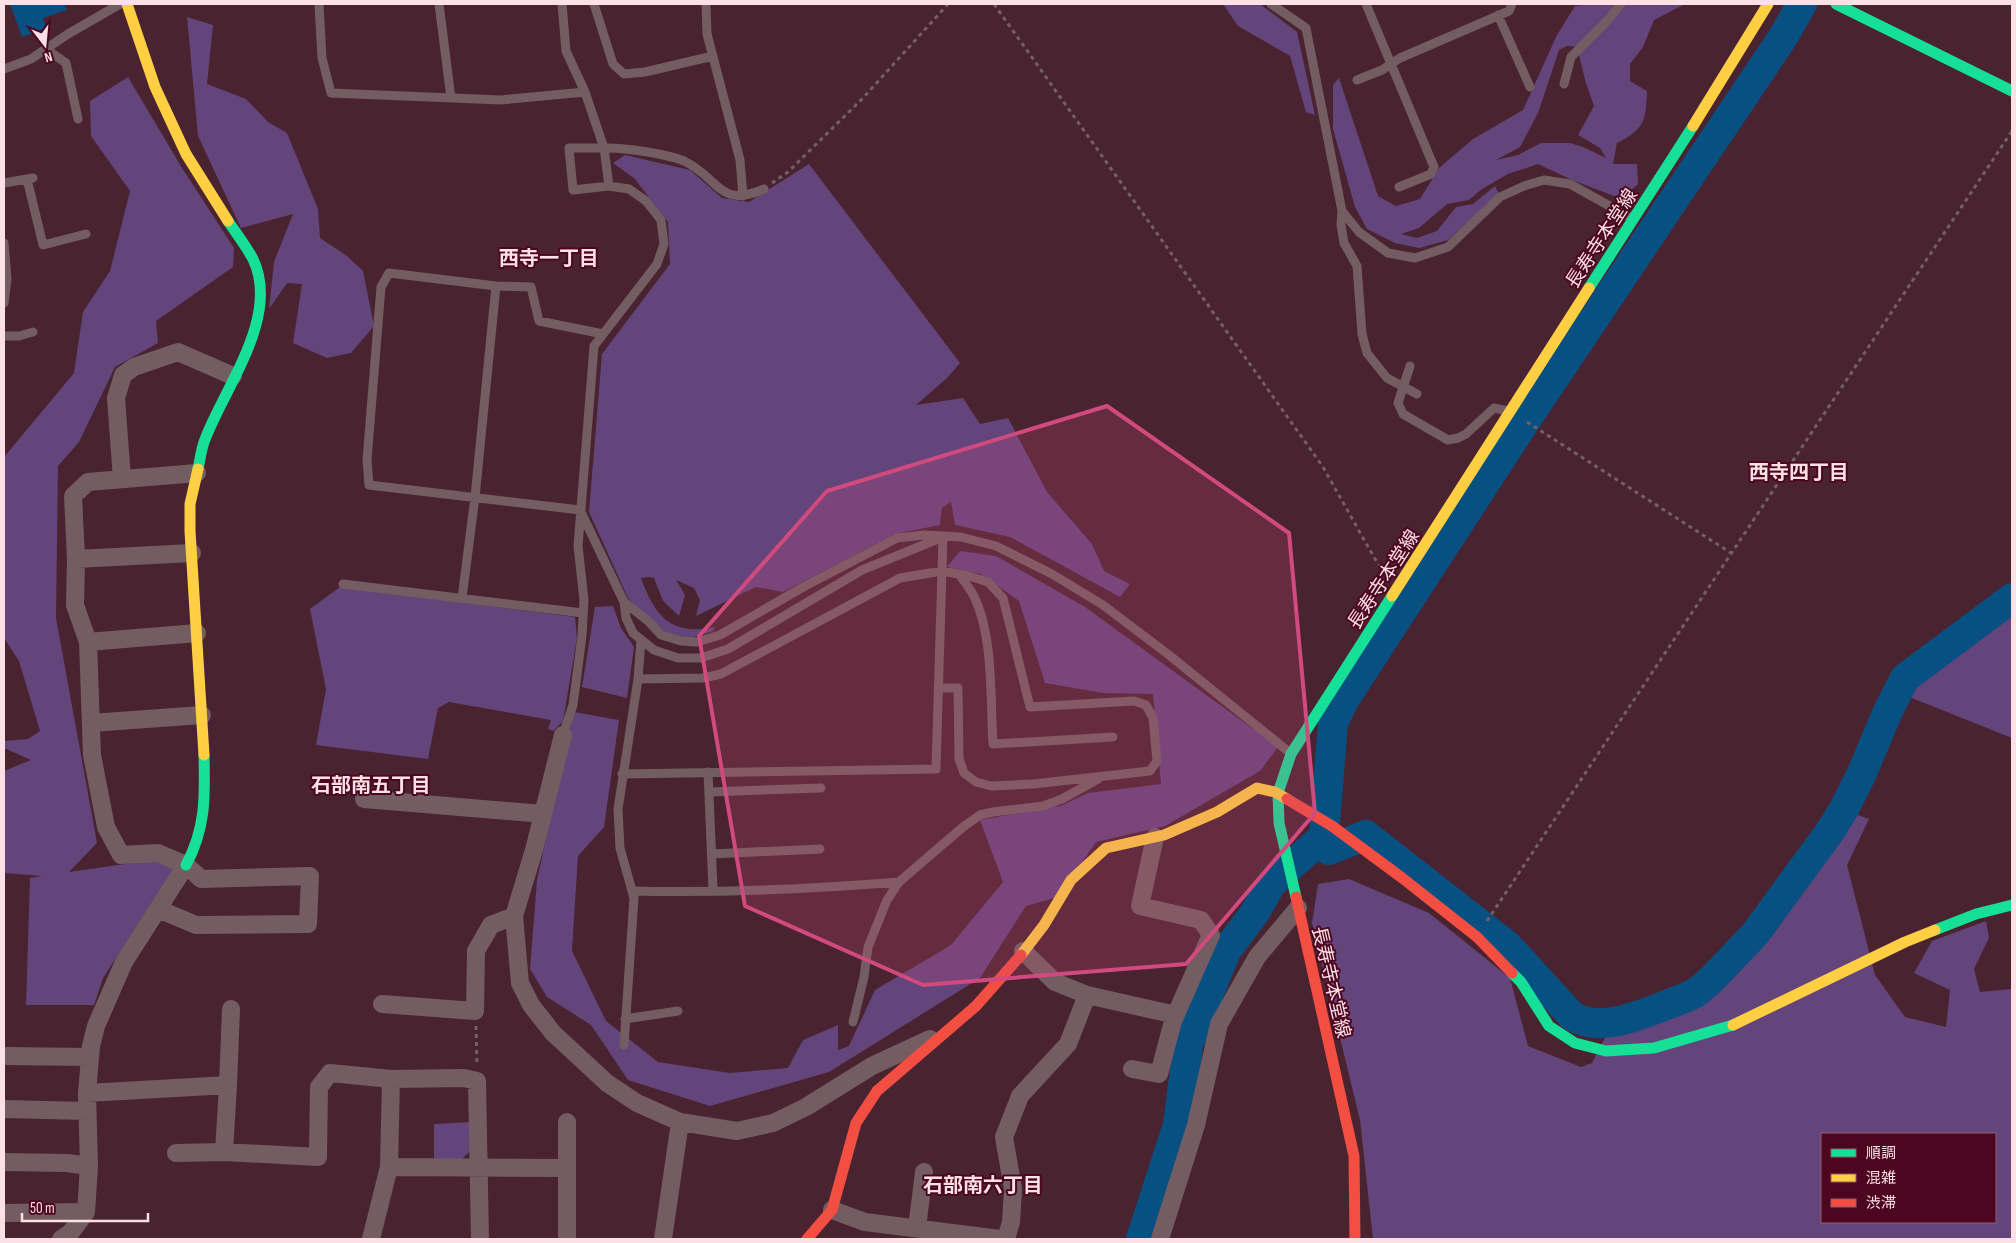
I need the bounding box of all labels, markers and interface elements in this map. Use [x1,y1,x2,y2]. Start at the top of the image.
north arrow [20,20,70,70]
text: N [43,48,54,66]
street label: 長寿寺本堂線 [1562,185,1643,293]
district label: 西寺一丁目 [499,247,599,271]
district label: 西寺四丁目 [1749,461,1849,485]
street label: 長寿寺本堂線 [1344,526,1425,634]
district label: 石部南五丁目 [311,774,431,798]
street label: 長寿寺本堂線 [1307,924,1355,1040]
legend [1821,1133,1996,1223]
text: 順調 [1866,1144,1896,1163]
text: 混雑 [1866,1169,1896,1188]
district label: 石部南六丁目 [923,1174,1043,1198]
scale bar [22,1190,149,1222]
text: 渋滞 [1866,1194,1896,1213]
text: 50 m [30,1199,55,1218]

